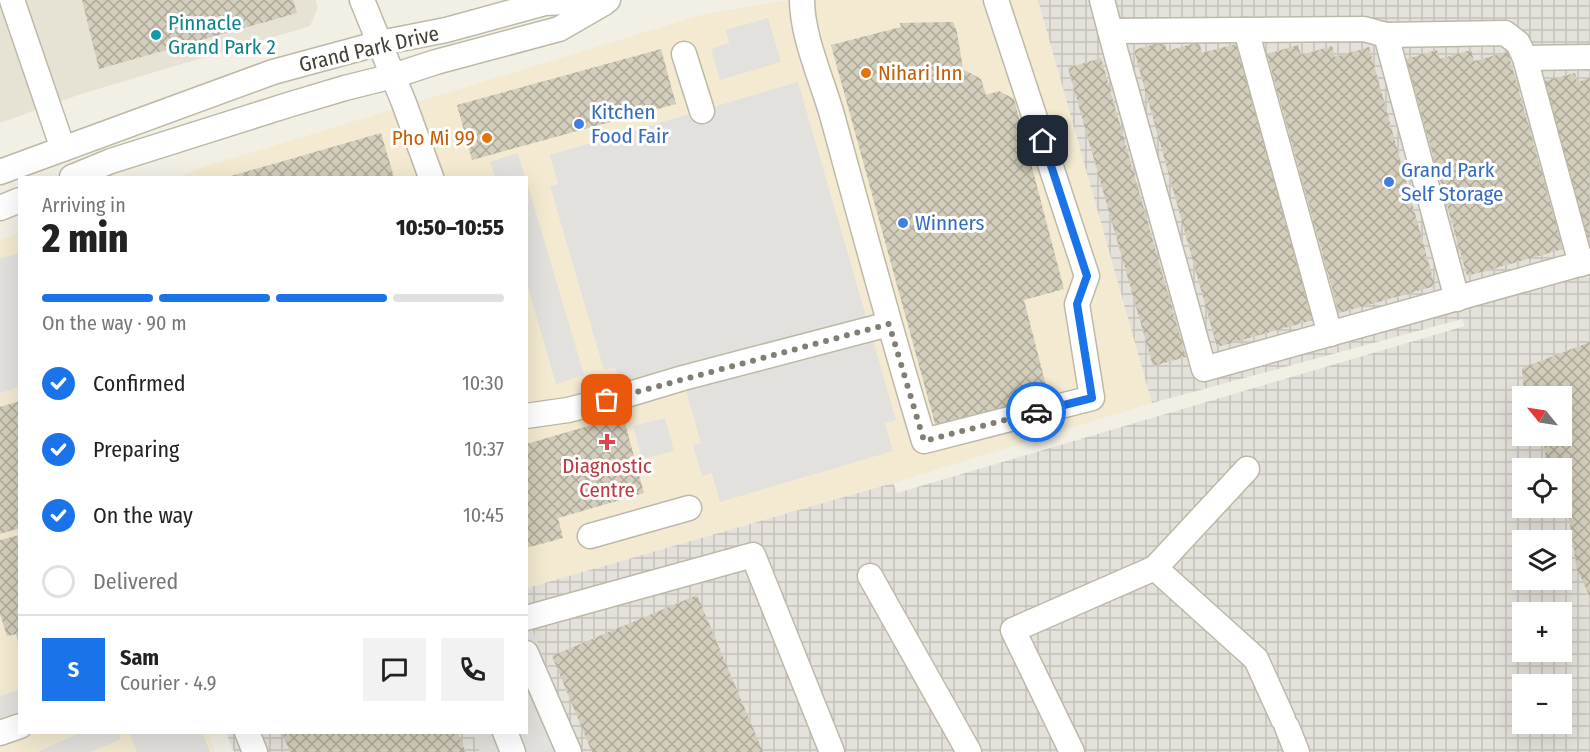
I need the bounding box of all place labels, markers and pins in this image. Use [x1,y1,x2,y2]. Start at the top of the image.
place label: Pinnacle Grand Park 2 [168,10,276,60]
marker: Pinnacle Grand Park 2 [149,28,163,42]
place label: Nihari Inn [878,60,963,86]
marker: Nihari Inn [859,66,873,80]
place label: Kitchen Food Fair [591,99,669,149]
pin [1017,115,1068,166]
marker: Kitchen Food Fair [572,117,586,131]
place label: Pho Mi 99 [392,125,475,151]
marker: Pho Mi 99 [480,131,494,145]
place label: Grand Park Self Storage [1401,157,1503,207]
marker: Grand Park Self Storage [1382,175,1396,189]
place label: Winners [915,210,985,236]
marker: Winners [896,216,910,230]
pin [581,374,632,425]
marker: Diagnostic Centre [598,433,616,451]
place label: Diagnostic Centre [562,453,652,503]

